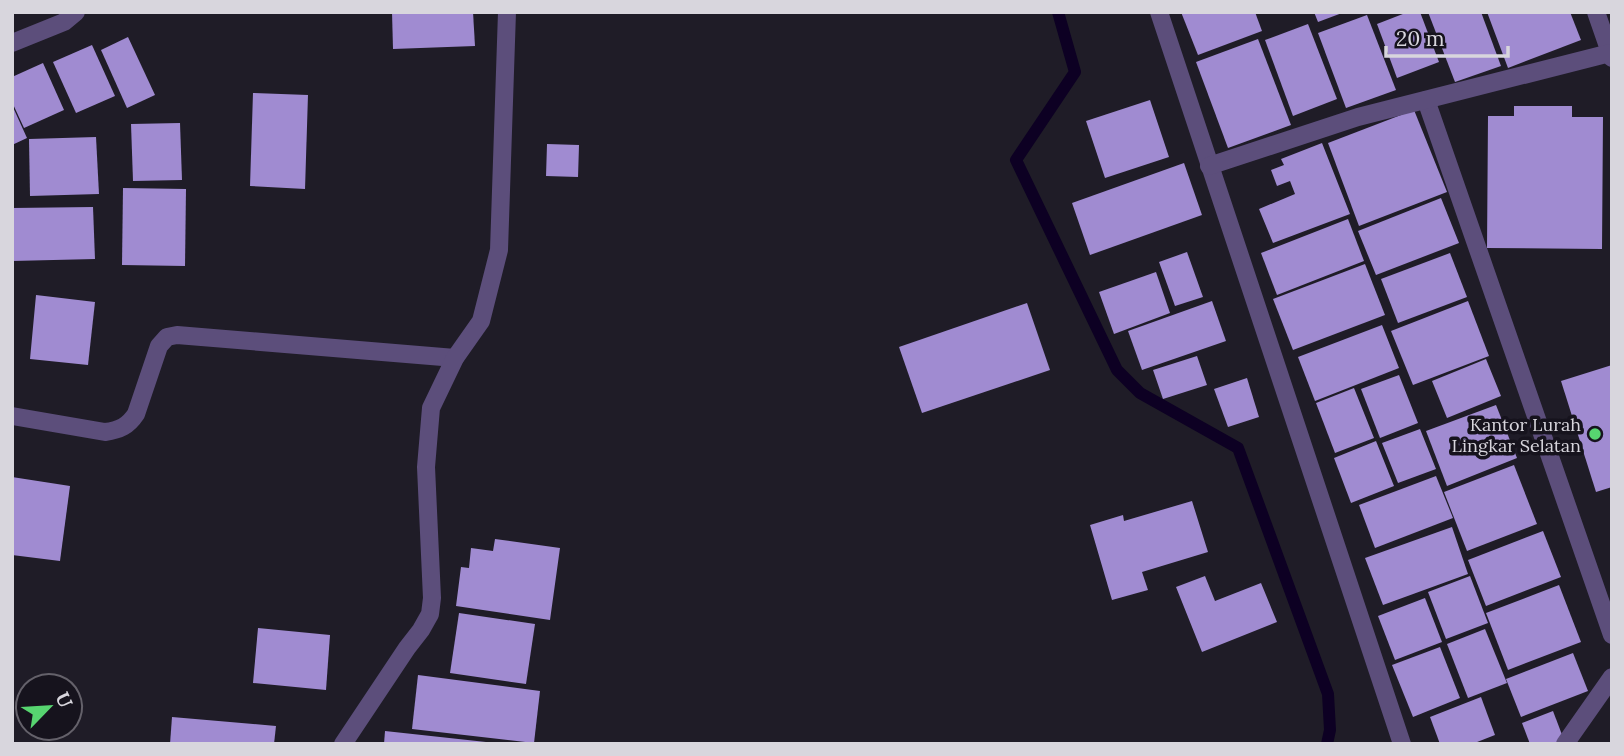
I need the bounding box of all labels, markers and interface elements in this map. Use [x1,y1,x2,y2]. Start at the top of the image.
scale bar [1386,14,1508,58]
text: 20 m [1396,25,1445,52]
place label: Kantor Lurah Lingkar Selatan [1452,413,1581,457]
marker: Kantor Lurah Lingkar Selatan [1587,426,1603,442]
north arrow [14,672,84,742]
text: U [50,688,78,711]

